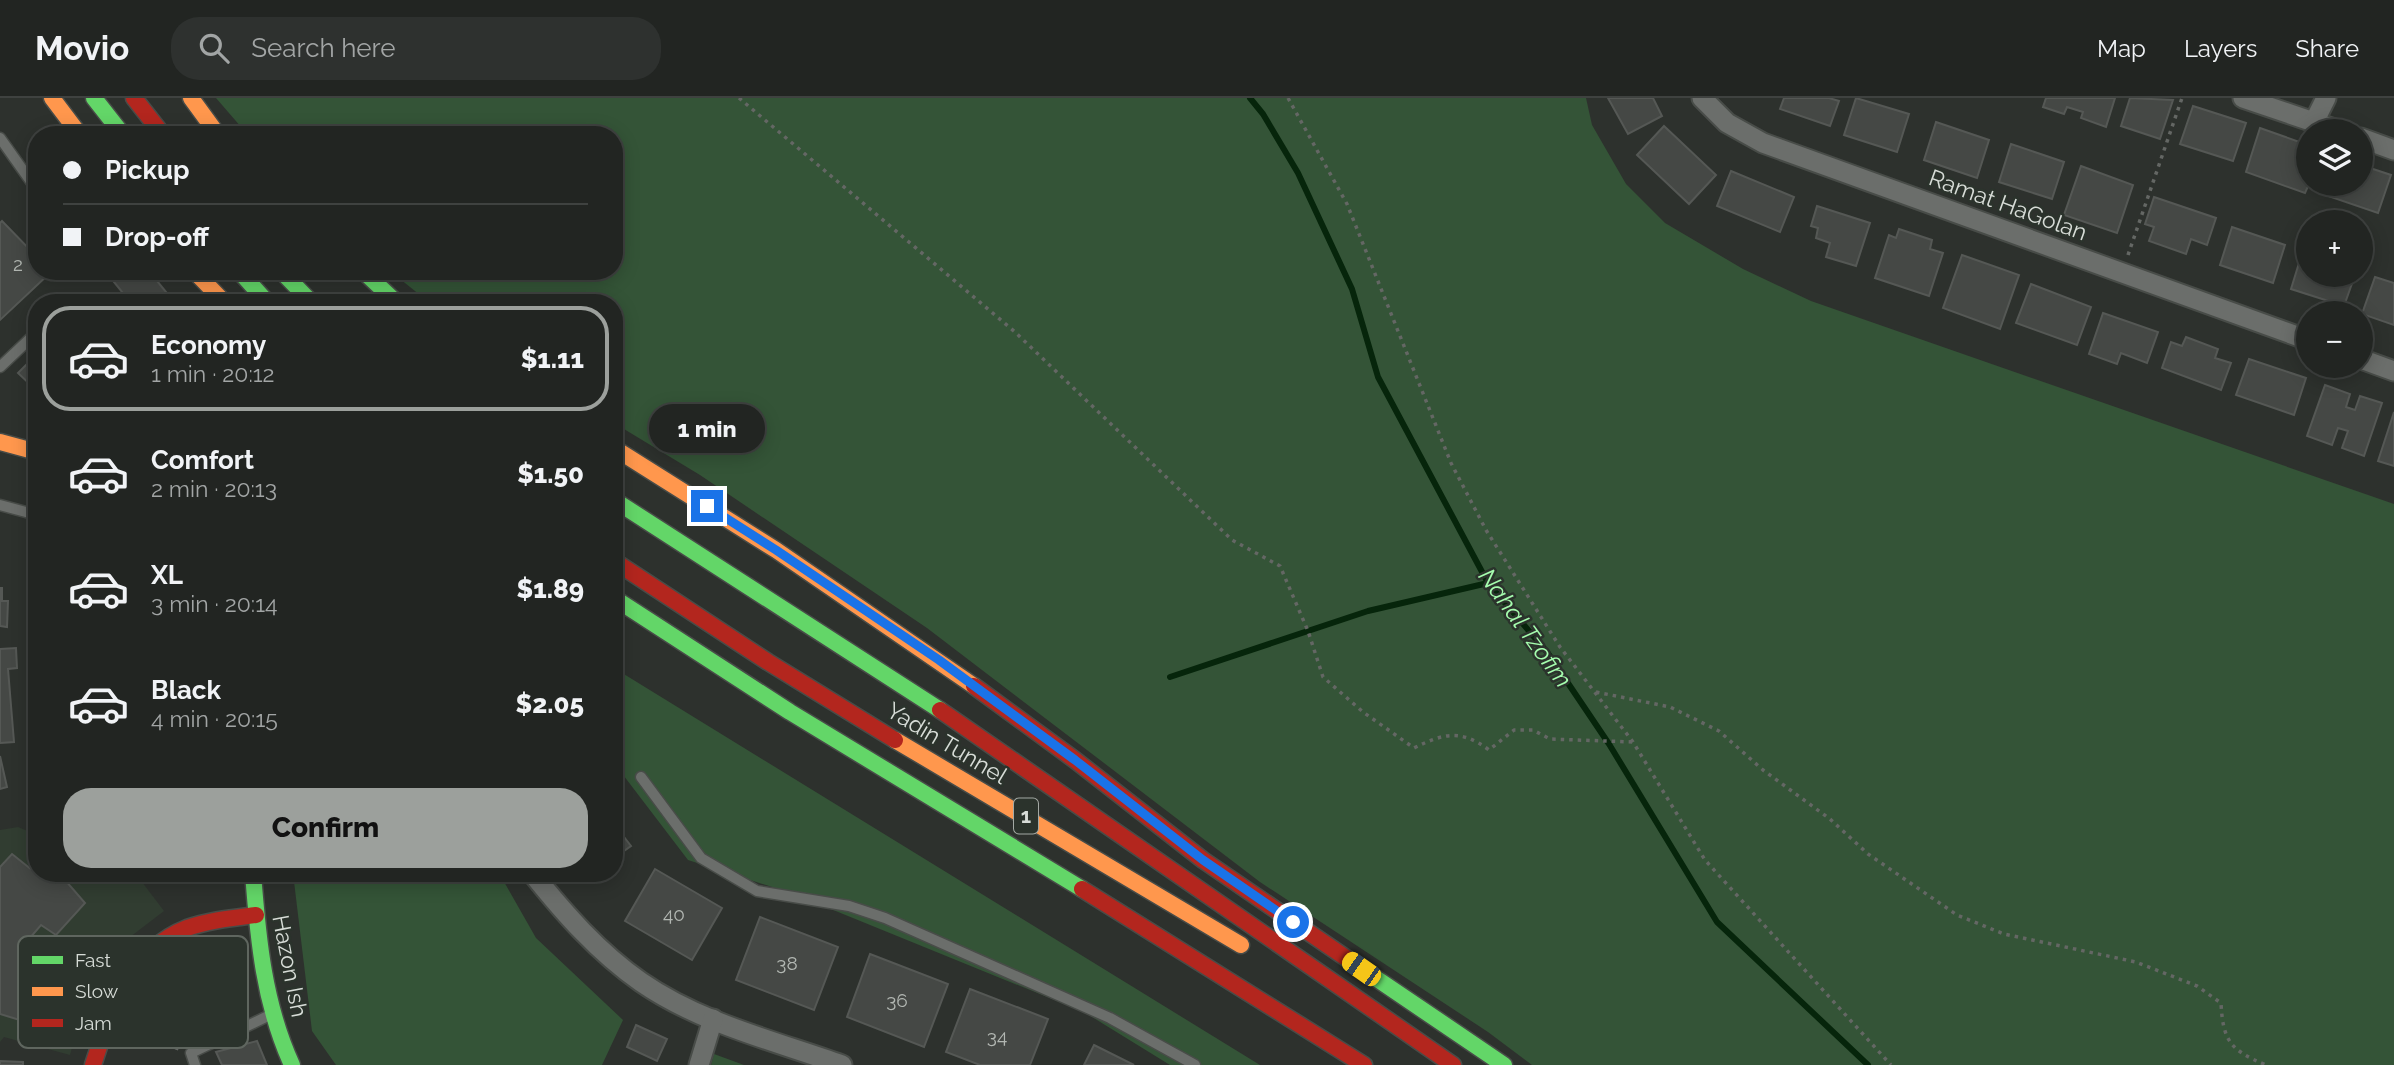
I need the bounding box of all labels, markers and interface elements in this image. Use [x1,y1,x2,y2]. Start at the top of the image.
search box [171,17,661,80]
text: Movio [35,29,129,68]
icon: search [195,29,233,67]
text: Search here [251,33,396,63]
text: Map [2097,34,2146,63]
text: Layers [2184,34,2257,63]
text: Share [2295,34,2359,63]
map controls [2296,119,2373,378]
button: layers [2296,119,2373,196]
text: Pickup [105,155,190,185]
street label: Ramat HaGolan [1925,163,2091,246]
button: + [2296,210,2373,287]
text: Drop-off [105,222,209,252]
house number: 2 [13,253,23,275]
button: − [2296,301,2373,378]
icon: car [67,327,130,390]
text: Economy [151,330,266,360]
text: $1.11 [521,344,584,374]
text: 1 min · 20:12 [151,360,275,387]
callout: 1 min [649,404,765,454]
text: 1 min [677,415,737,442]
icon: car [67,442,130,505]
text: Comfort [151,445,254,475]
text: $1.50 [517,459,584,489]
text: 2 min · 20:13 [151,475,277,502]
route end [691,490,723,522]
icon: car [67,557,130,620]
text: XL [151,560,183,590]
water label: Nahal Tzofim [1473,563,1578,693]
text: $1.89 [517,574,584,604]
text: 3 min · 20:14 [151,590,278,617]
icon: car [67,672,130,735]
text: Black [151,675,221,705]
text: $2.05 [516,689,584,719]
street label: Yadin Tunnel [882,696,1013,789]
text: 4 min · 20:15 [151,705,278,732]
button: Confirm [63,788,588,868]
road number: 1 [1014,798,1038,834]
house number: 40 [663,903,685,925]
route start [1277,906,1309,938]
street label: Hazon Ish [267,913,314,1019]
legend [18,936,248,1048]
car [1338,948,1385,990]
text: Fast [75,949,111,971]
house number: 38 [776,952,798,974]
text: Slow [75,980,119,1002]
house number: 36 [886,989,908,1011]
text: Jam [75,1012,112,1034]
house number: 34 [987,1025,1007,1047]

